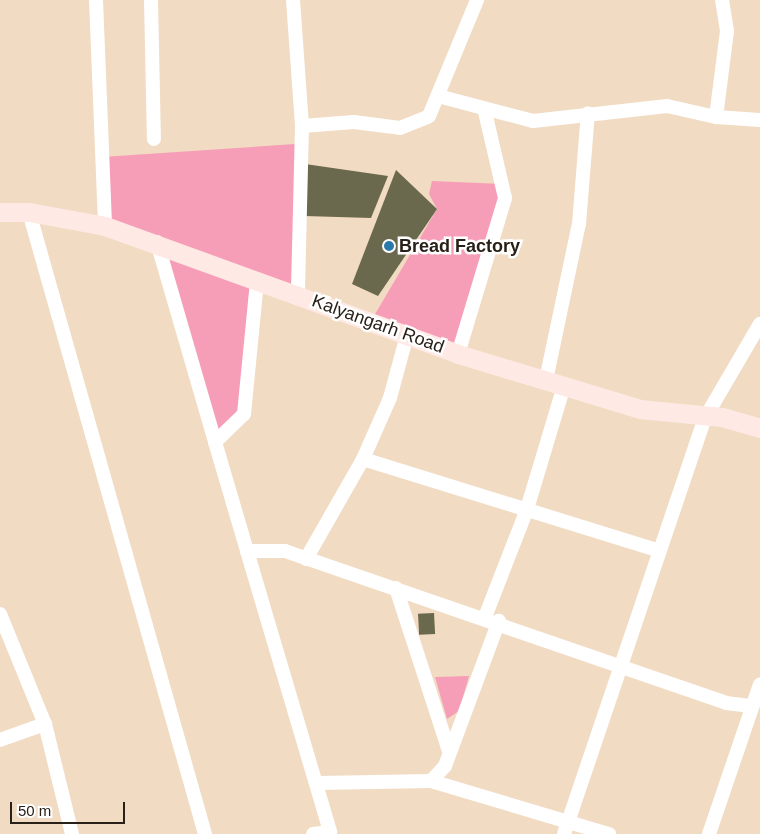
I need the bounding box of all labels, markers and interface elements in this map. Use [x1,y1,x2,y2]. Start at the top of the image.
place label: Bread Factory [399,235,520,257]
marker: Bread Factory [383,240,395,252]
street label: Kalyangarh Road [309,290,447,358]
scale bar [12,792,128,824]
text: 50 m [18,802,51,819]

